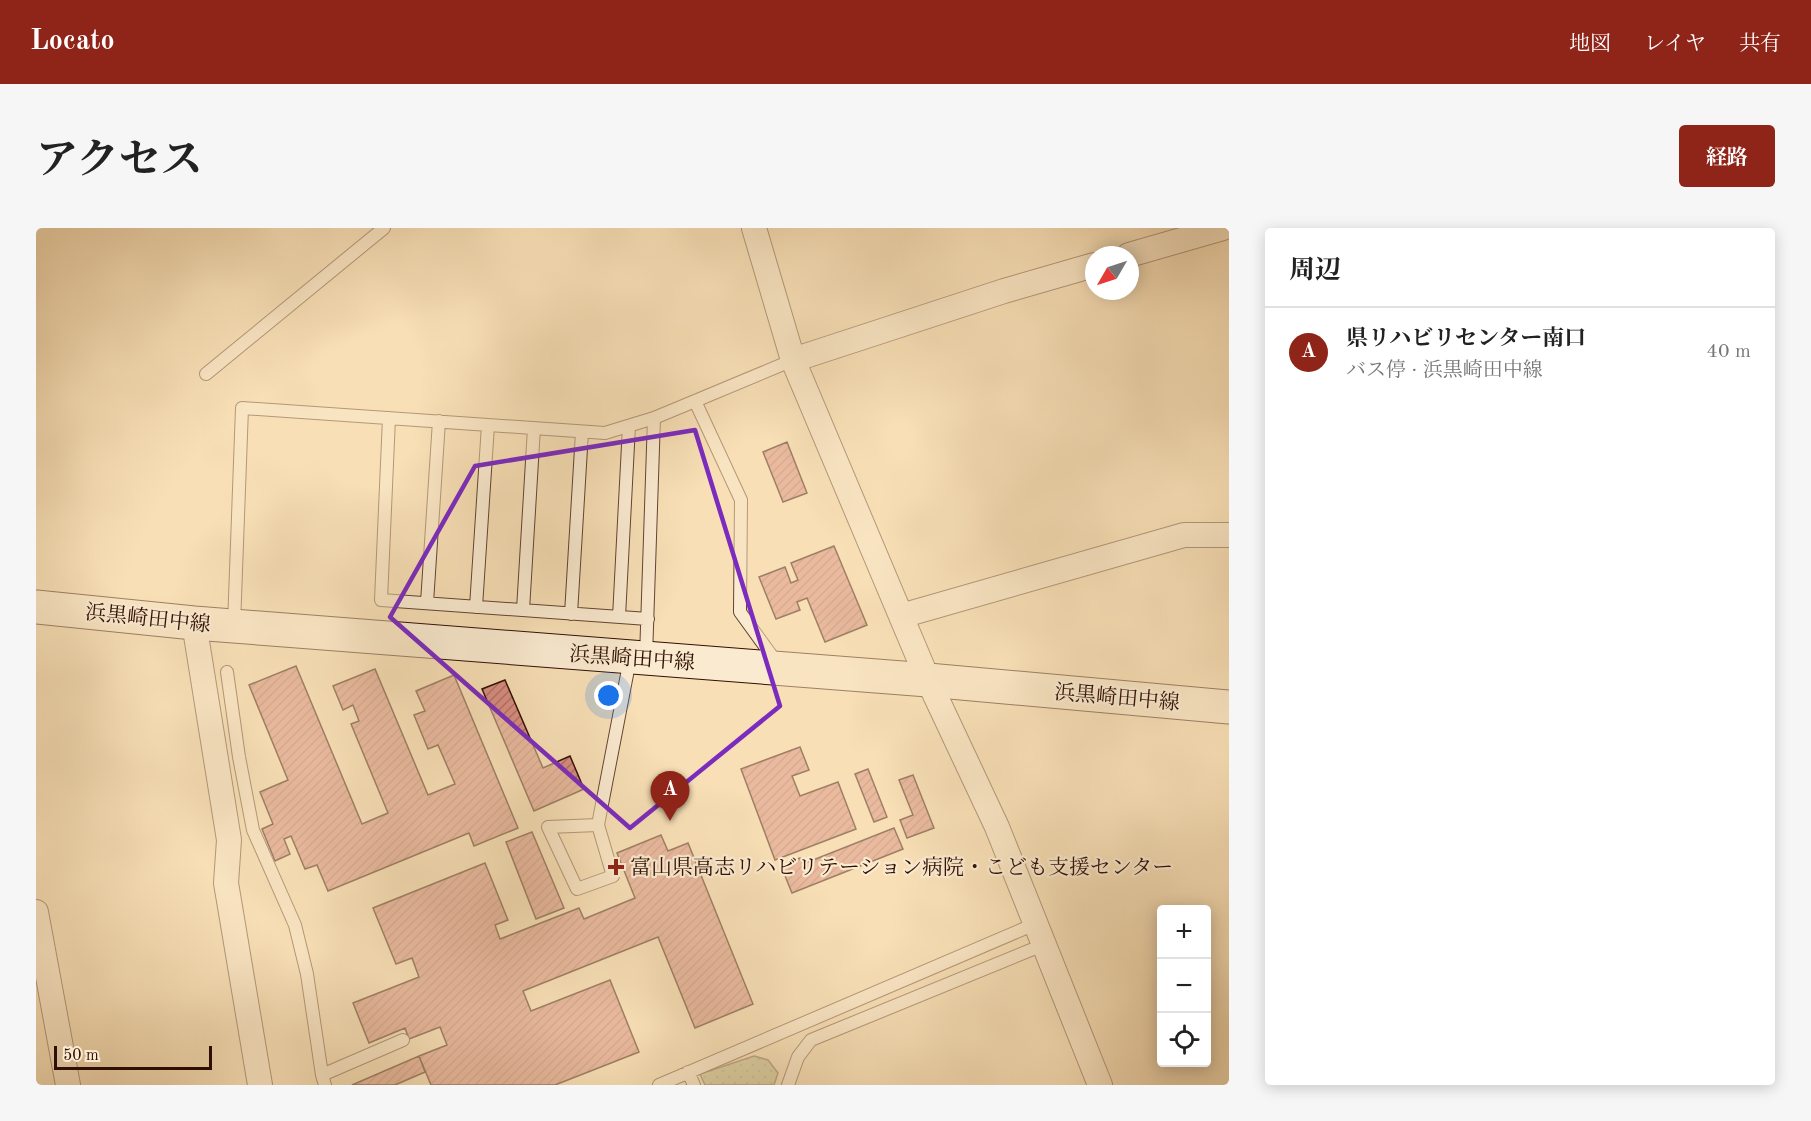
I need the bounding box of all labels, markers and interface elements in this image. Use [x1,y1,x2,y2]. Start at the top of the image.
text: Locato [30,28,115,56]
text: 地図 [1569,34,1611,55]
text: レイヤ [1644,34,1706,55]
text: 共有 [1739,34,1781,55]
button: 経路 [1679,125,1775,187]
text: アクセス [36,141,203,183]
north arrow [1085,246,1139,300]
text: 周辺 [1289,258,1341,284]
text: 県リハビリセンター南口 [1346,328,1586,350]
text: A [1301,342,1316,362]
text: 40 m [1706,342,1751,362]
text: バス停 · 浜黒崎田中線 [1346,361,1543,381]
street label: 浜黒崎田中線 [84,600,212,637]
street label: 浜黒崎田中線 [568,643,696,674]
your location [594,681,623,710]
street label: 浜黒崎田中線 [1053,681,1181,714]
pin: A [650,772,690,821]
place label: 富山県高志リハビリテーション病院・こども支援センター [630,856,1173,879]
marker: 富山県高志リハビリテーション病院・こども支援センター [607,858,625,876]
map controls [1157,905,1211,1067]
button: + [1157,905,1211,959]
button: − [1157,959,1211,1013]
button: locate [1157,1013,1211,1067]
scale bar [54,1043,212,1070]
text: 50 m [63,1048,99,1064]

